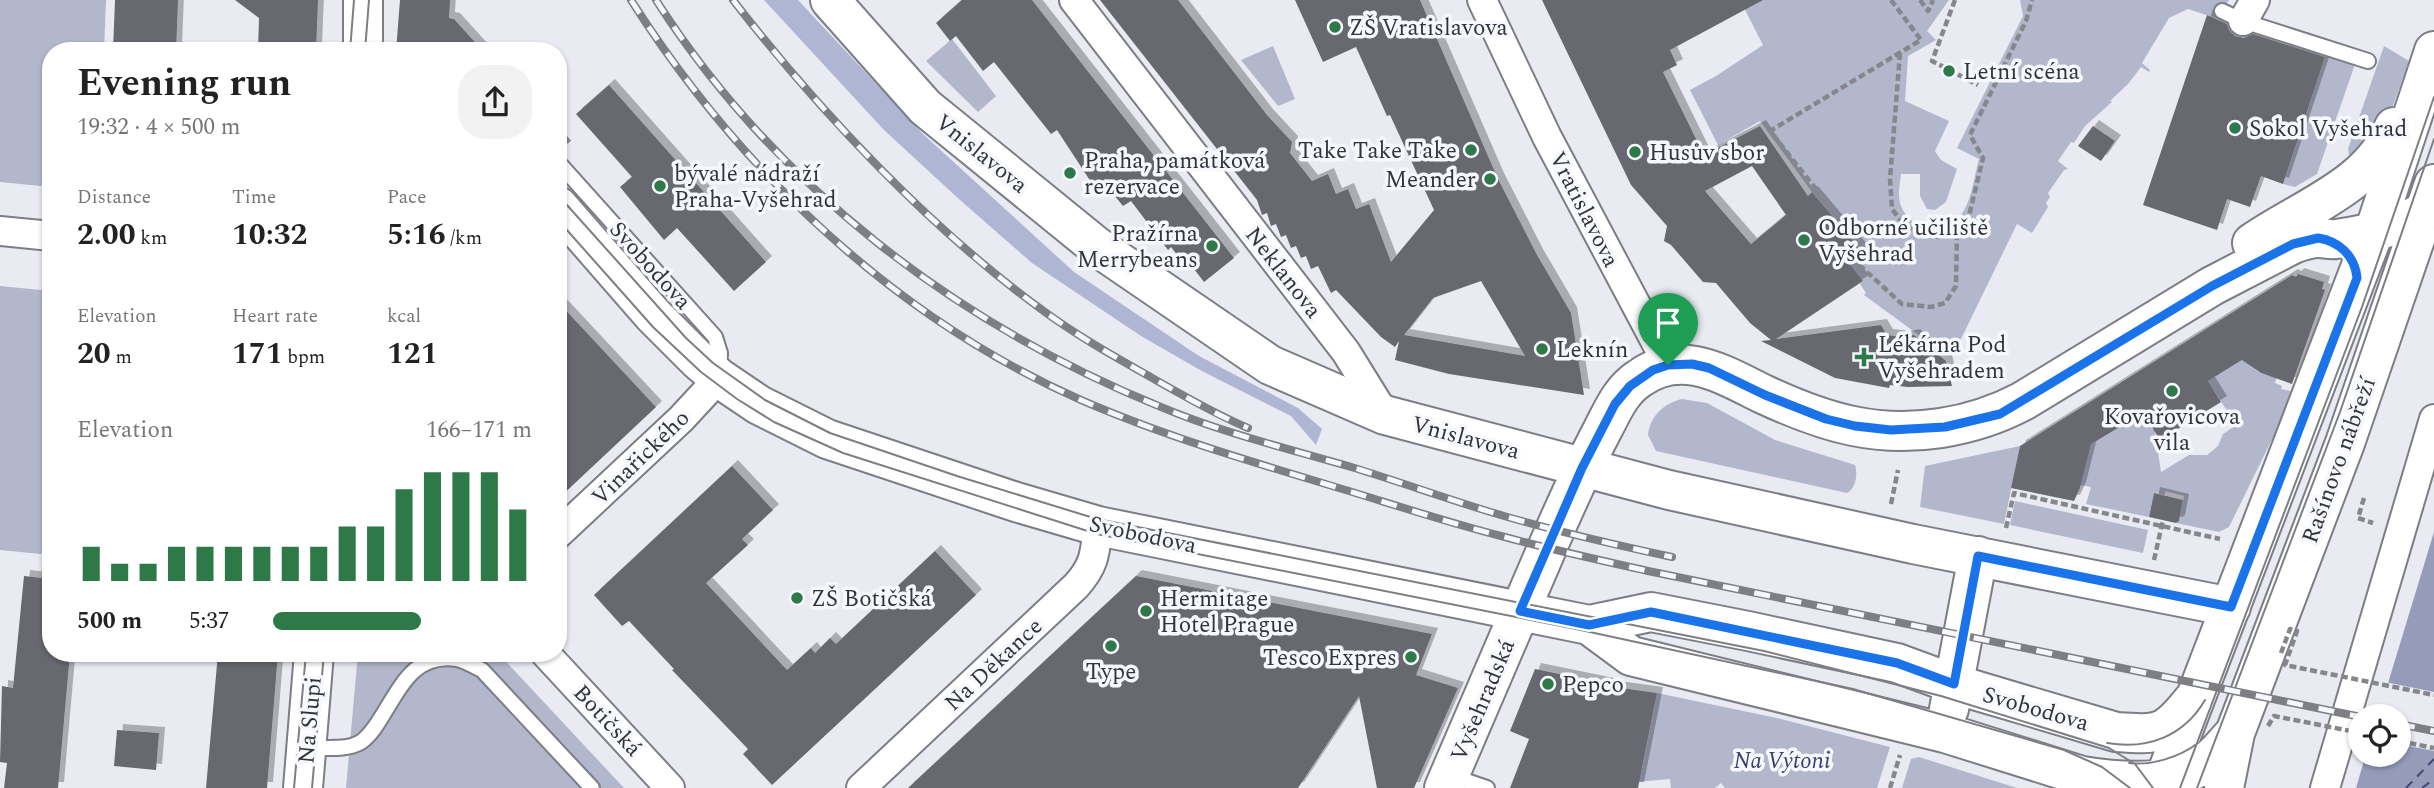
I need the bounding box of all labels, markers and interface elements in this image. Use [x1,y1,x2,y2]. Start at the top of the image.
place label: ZŠ Vratislavova [1349,11,1508,46]
marker: ZŠ Vratislavova [1327,19,1343,35]
text: Evening run [77,55,291,113]
place label: Letní scéna [1963,55,2080,90]
marker: Letní scéna [1941,63,1957,79]
button: share [458,65,532,139]
street label: Vnislavova [927,106,1035,203]
text: 19:32 · 4 × 500 m [77,110,241,145]
place label: Sokol Vyšehrad [2249,112,2408,147]
marker: Sokol Vyšehrad [2227,120,2243,136]
place label: Take Take Take [1298,134,1457,169]
place label: Husův sbor [1649,136,1764,171]
marker: Take Take Take [1463,142,1479,158]
place label: Praha, památková rezervace [1084,144,1266,205]
marker: Husův sbor [1627,144,1643,160]
street label: Vratislavova [1539,146,1628,274]
place label: bývalé nádraží Praha-Vyšehrad [674,157,837,218]
place label: Meander [1385,163,1476,198]
marker: Praha, památková rezervace [1062,165,1078,181]
marker: Meander [1482,171,1498,187]
marker: bývalé nádraží Praha-Vyšehrad [652,178,668,194]
text: Distance [77,183,151,212]
text: Time [232,183,276,212]
text: Pace [387,183,426,212]
place label: Odborné učiliště Vyšehrad [1818,211,1988,272]
text: 2.00 [77,212,136,258]
text: 10:32 [232,212,307,258]
text: 5:16 [387,212,446,258]
street label: Svobodova [600,214,699,318]
place label: Pražírna Merrybeans [1077,217,1198,278]
street label: Neklanova [1236,220,1330,326]
text: km [136,224,167,253]
text: /km [446,224,482,253]
marker: Odborné učiliště Vyšehrad [1796,232,1812,248]
marker: Pražírna Merrybeans [1204,238,1220,254]
pin [1638,293,1698,365]
text: Elevation [77,302,157,331]
text: Heart rate [232,302,318,331]
text: kcal [387,302,421,331]
icon: arrive [1649,304,1687,342]
place label: Lékárna Pod Vyšehradem [1878,328,2007,389]
text: 20 [77,331,111,377]
text: 171 [232,331,283,377]
text: 121 [387,331,438,377]
place label: Leknín [1556,333,1628,368]
marker: Leknín [1534,341,1550,357]
text: m [111,343,132,372]
text: bpm [283,343,325,372]
marker: Lékárna Pod Vyšehradem [1856,349,1872,365]
street label: Rašínovo nábřeží [2293,371,2386,549]
marker: Kovařovicova vila [2164,383,2180,399]
place label: Kovařovicova vila [2104,400,2240,461]
street label: Vinařického [584,402,698,514]
street label: Vnislavova [1408,407,1524,470]
text: Elevation [77,413,173,448]
text: 166–171 m [426,413,532,448]
street label: Svobodova [1086,507,1200,564]
place label: ZŠ Botičská [811,582,932,617]
place label: Hermitage Hotel Prague [1160,582,1294,643]
marker: ZŠ Botičská [789,590,805,606]
marker: Hermitage Hotel Prague [1138,603,1154,619]
text: 500 m [77,604,142,639]
text: 5:37 [189,604,229,639]
street label: Na Děkance [937,610,1051,720]
street label: Vyšehradská [1442,634,1525,767]
marker: Type [1103,638,1119,654]
place label: Tesco Expres [1263,641,1397,676]
marker: Tesco Expres [1403,649,1419,665]
place label: Type [1086,655,1136,690]
place label: Pepco [1562,668,1624,703]
street label: Na Slupi [289,675,332,765]
marker: Pepco [1540,676,1556,692]
street label: Botičská [564,677,650,765]
street label: Svobodova [1978,678,2093,741]
map controls [2348,704,2411,767]
button: locate [2348,704,2411,767]
park label: Na Výtoni [1733,744,1831,779]

